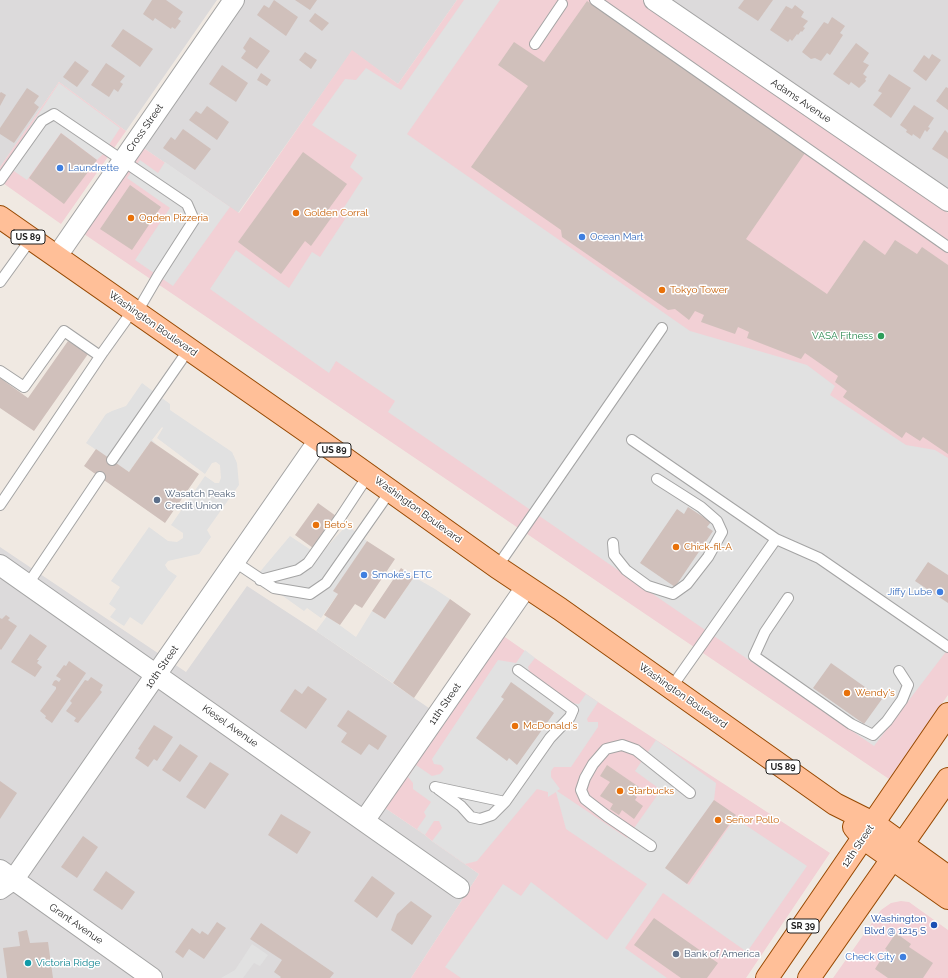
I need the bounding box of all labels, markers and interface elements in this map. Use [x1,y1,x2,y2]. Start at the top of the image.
street label: Adams Avenue [769,76,833,126]
street label: Cross Street [124,102,166,154]
place label: Laundrette [68,162,119,174]
marker: Laundrette [55,163,65,173]
place label: Golden Corral [304,207,368,219]
marker: Golden Corral [291,208,301,218]
place label: Ogden Pizzeria [139,212,208,224]
marker: Ogden Pizzeria [126,213,136,223]
road number: US 89 [11,230,45,244]
place label: Ocean Mart [590,231,644,243]
marker: Ocean Mart [577,232,587,242]
place label: Tokyo Tower [670,284,728,296]
marker: Tokyo Tower [657,285,667,295]
street label: Washington Boulevard [107,289,199,359]
place label: VASA Fitness [812,330,873,342]
marker: VASA Fitness [876,331,886,341]
road number: US 89 [317,443,351,457]
street label: Washington Boulevard [372,474,464,546]
place label: Wasatch Peaks Credit Union [165,488,235,512]
marker: Wasatch Peaks Credit Union [152,495,162,505]
place label: Beto's [324,519,352,531]
marker: Beto's [311,520,321,530]
place label: Chick-fil-A [684,541,732,553]
marker: Chick-fil-A [671,542,681,552]
place label: Smoke's ETC [372,569,432,581]
marker: Smoke's ETC [359,570,369,580]
place label: Jiffy Lube [887,586,932,598]
marker: Jiffy Lube [935,587,945,597]
street label: 10th Street [143,643,181,691]
street label: Washington Boulevard [637,661,729,731]
street label: 11th Street [426,681,464,727]
place label: Wendy's [855,687,895,699]
marker: Wendy's [842,688,852,698]
street label: Kiesel Avenue [200,702,260,750]
place label: McDonald's [523,720,577,732]
marker: McDonald's [510,721,520,731]
road number: US 89 [766,760,800,774]
place label: Starbucks [628,785,674,797]
marker: Starbucks [615,786,625,796]
place label: Señor Pollo [726,814,779,826]
marker: Señor Pollo [713,815,723,825]
street label: 12th Street [839,822,877,870]
street label: Grant Avenue [47,901,105,947]
place label: Washington Blvd @ 1215 S [864,913,926,936]
road number: SR 39 [787,919,819,933]
marker: Washington Blvd @ 1215 S [929,920,939,930]
place label: Bank of America [684,948,760,960]
marker: Bank of America [671,949,681,959]
place label: Check City [845,951,895,963]
marker: Check City [898,952,908,962]
place label: Victoria Ridge [36,957,100,969]
marker: Victoria Ridge [23,958,33,968]

